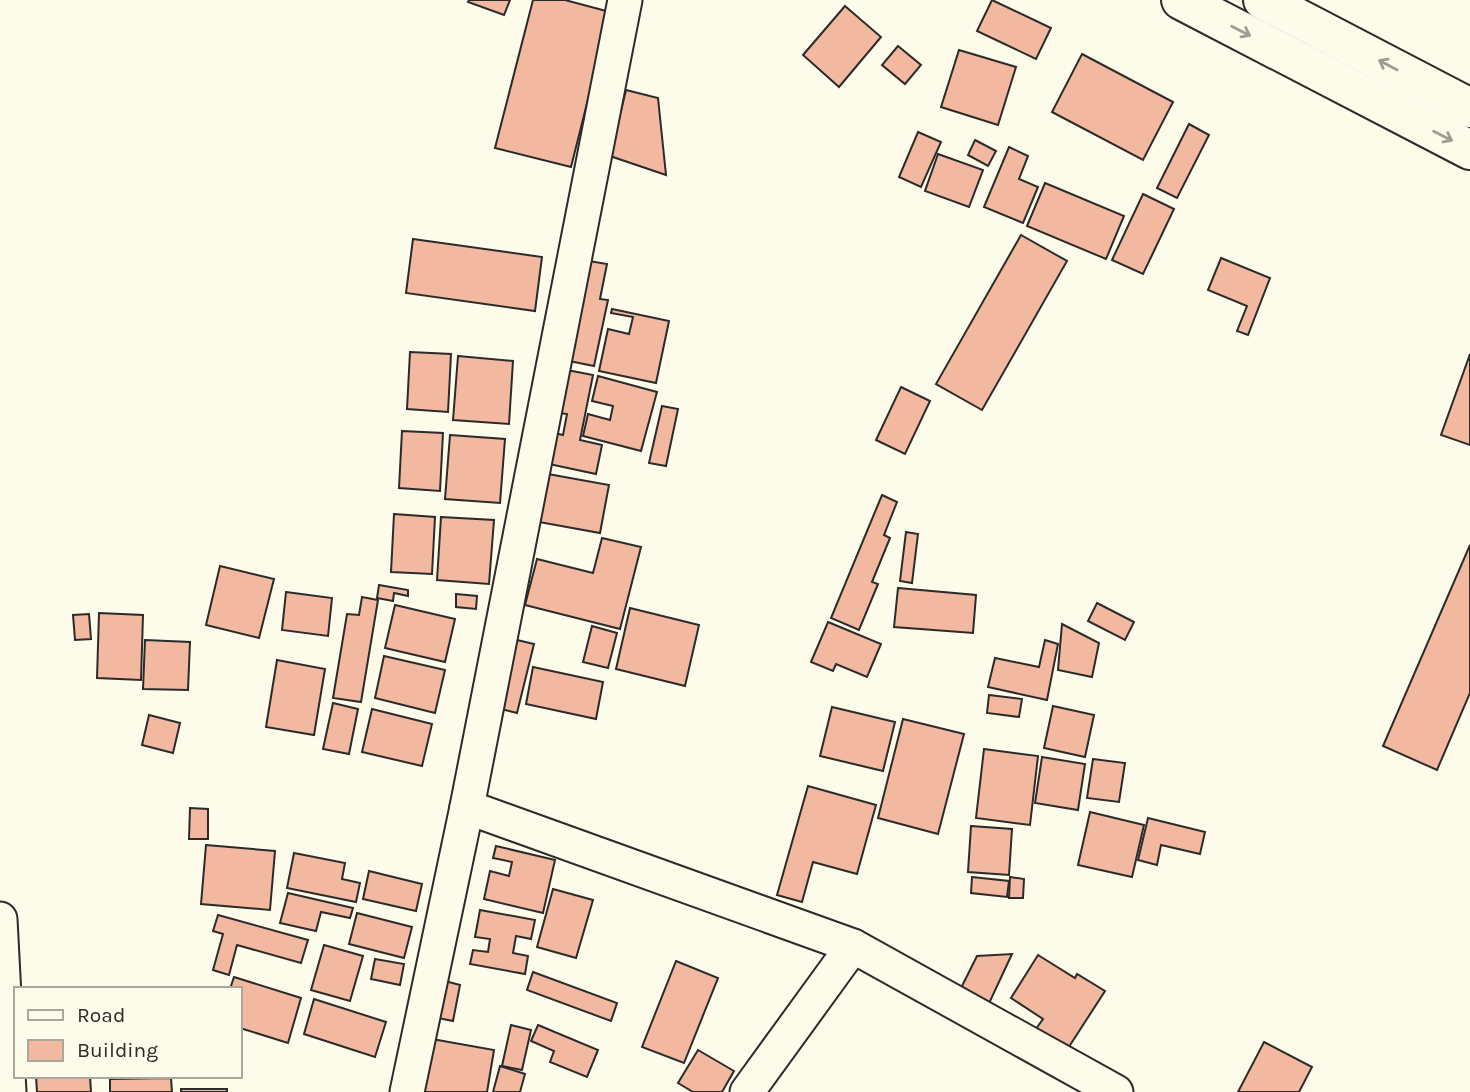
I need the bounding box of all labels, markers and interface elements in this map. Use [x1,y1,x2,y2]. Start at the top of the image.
one-way arrow [1230,25,1251,39]
one-way arrow [1378,58,1399,71]
one-way arrow [1432,129,1453,143]
legend [14,987,242,1078]
text: Road [77,1003,125,1027]
text: Building [77,1038,158,1062]

